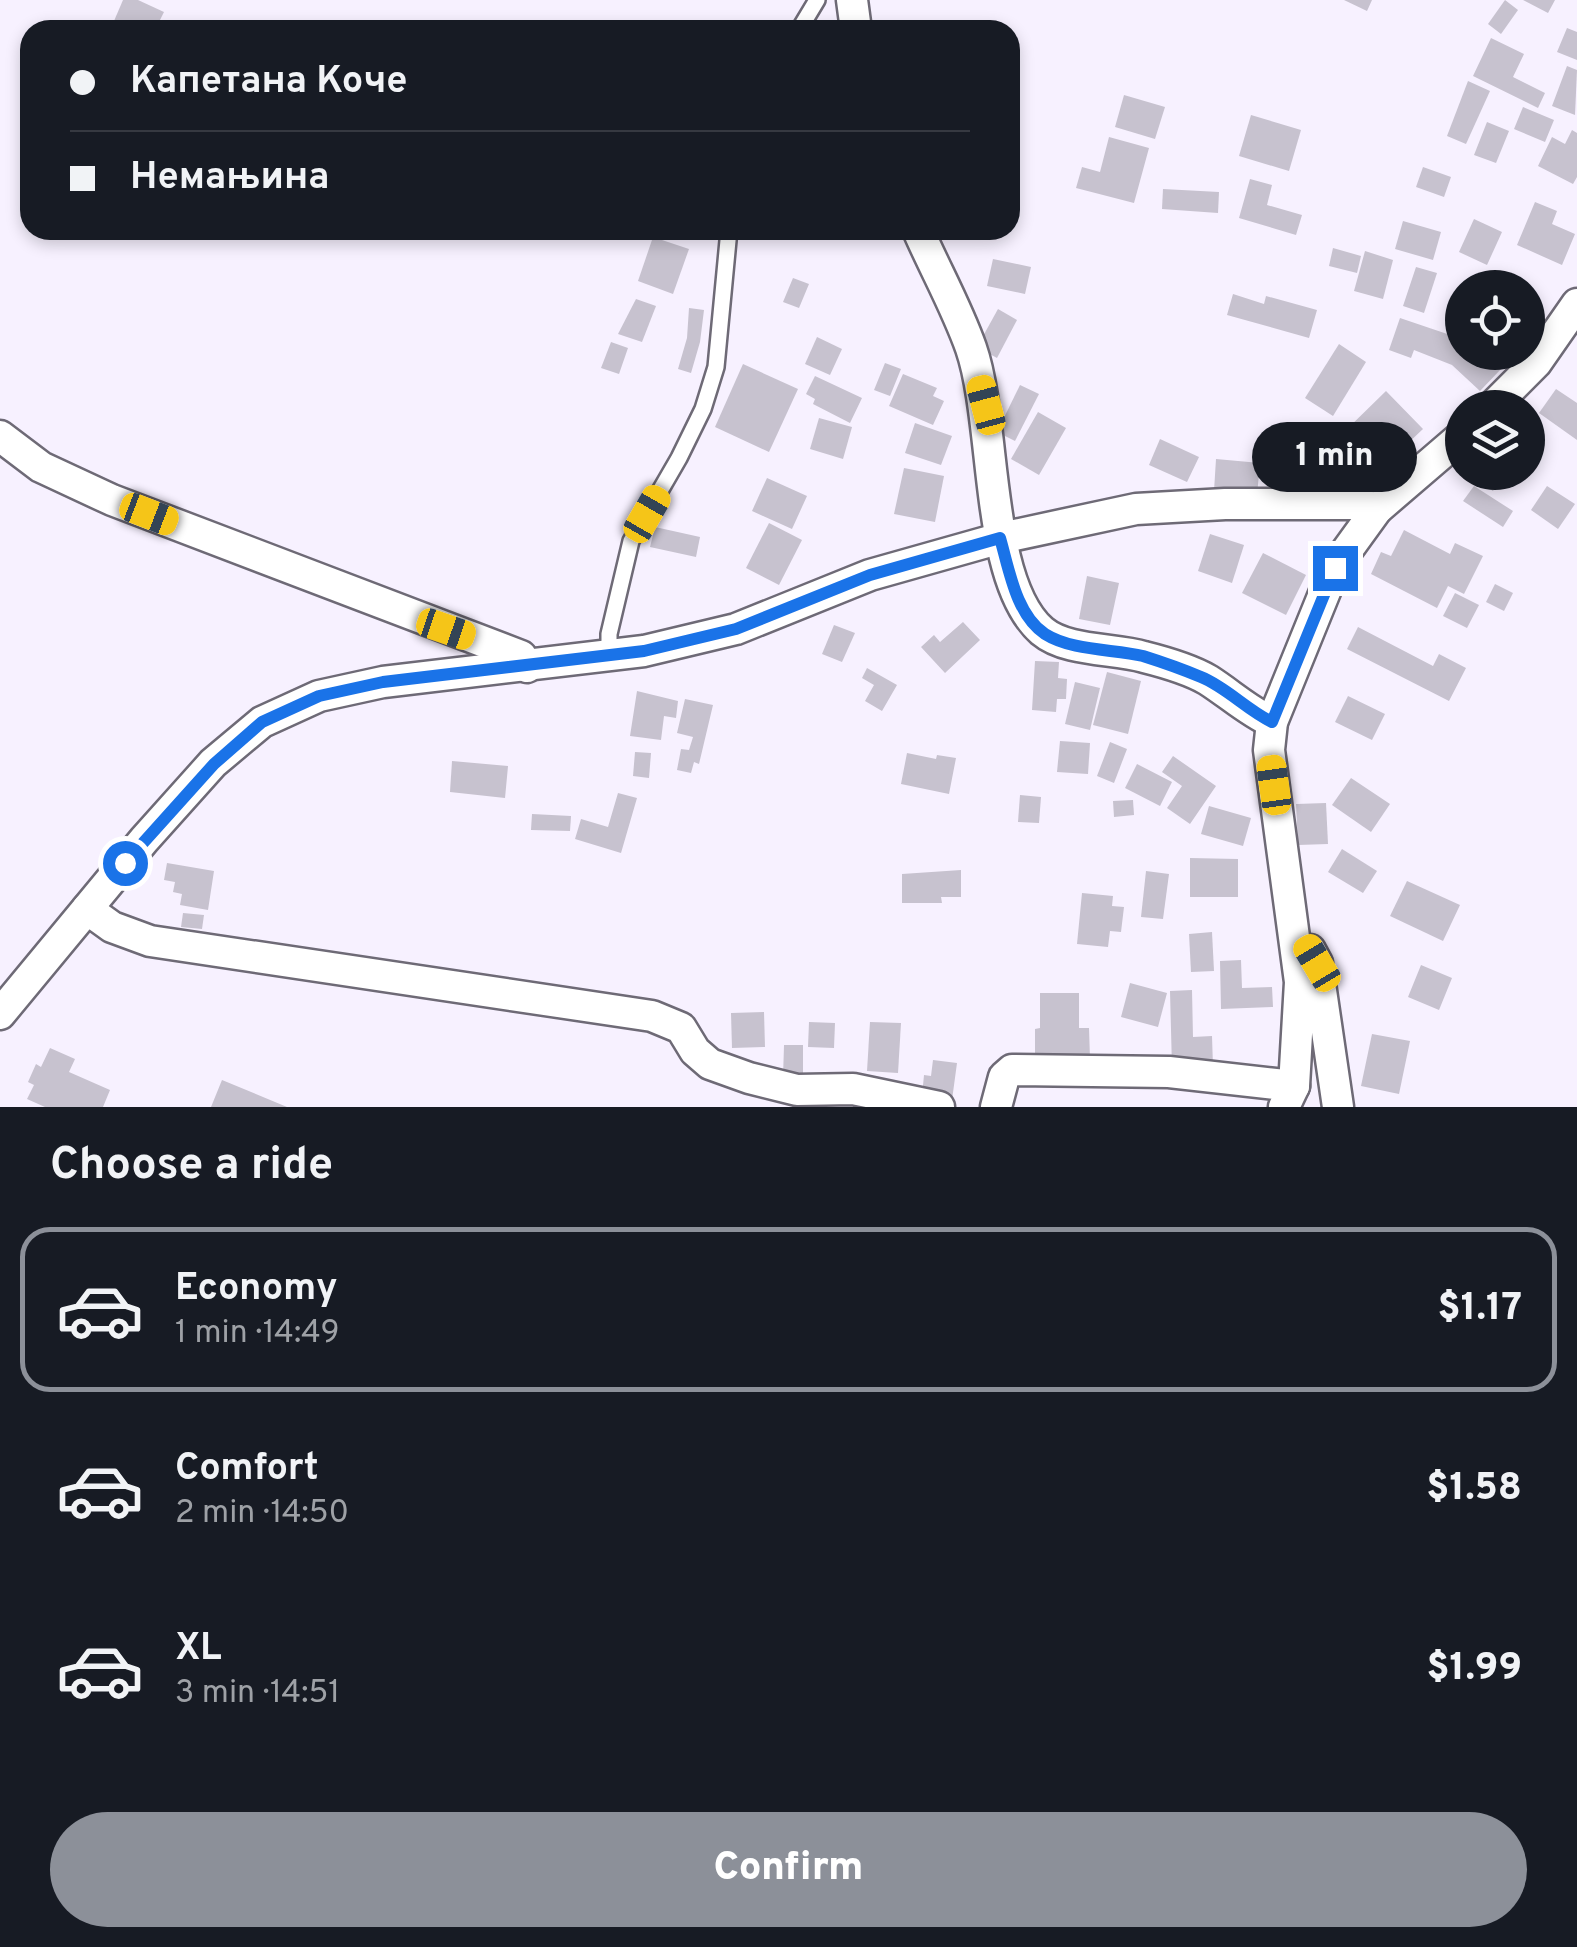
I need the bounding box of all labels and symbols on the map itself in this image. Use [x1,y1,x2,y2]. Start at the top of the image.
car [964,372,1008,438]
callout: 1 min [1252,423,1418,493]
car [619,481,675,547]
car [116,489,182,539]
route end [1313,546,1358,591]
car [413,605,479,653]
car [1255,753,1293,817]
route start [103,841,148,886]
car [1289,930,1345,996]

